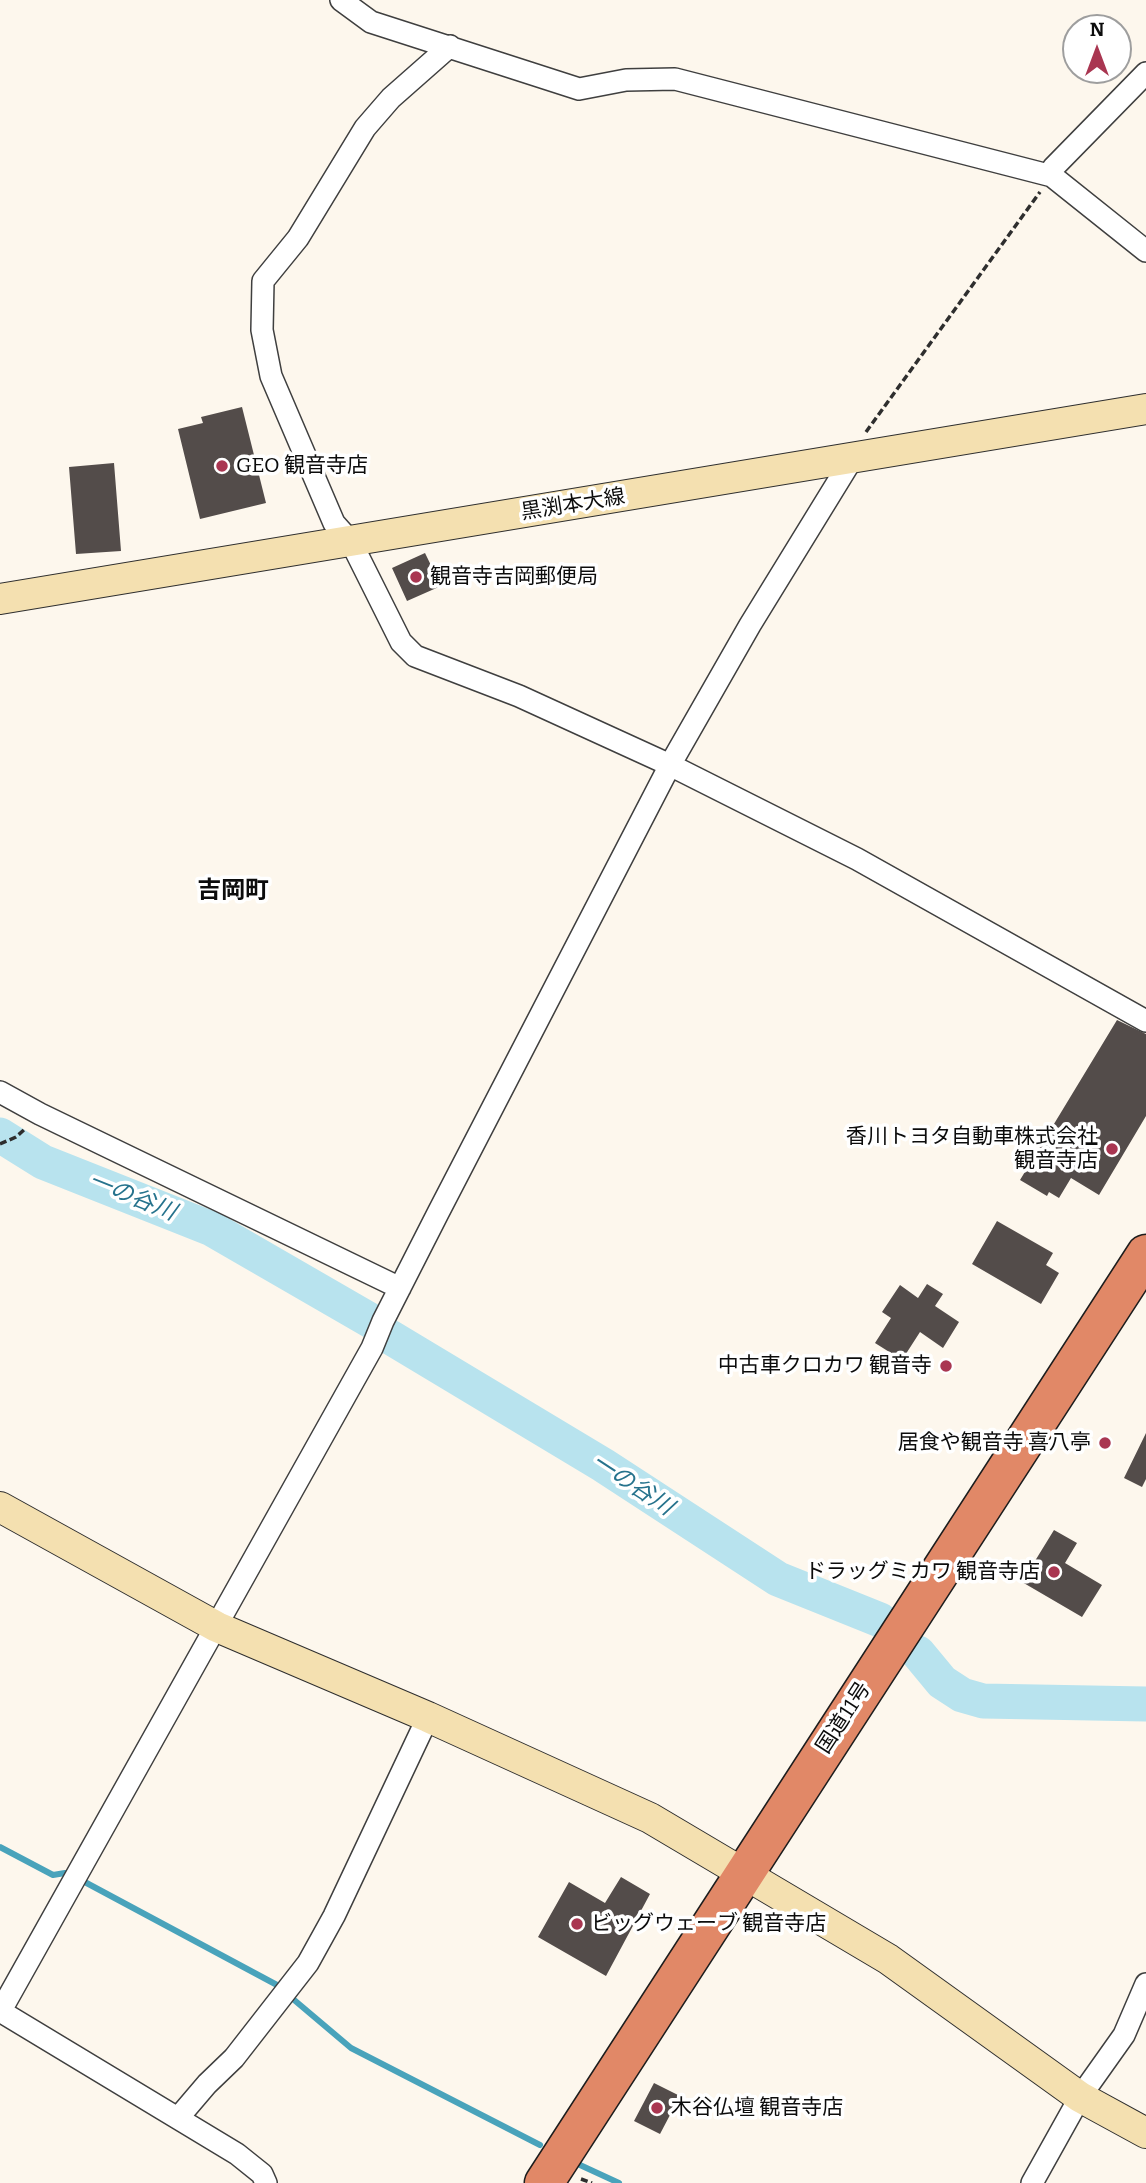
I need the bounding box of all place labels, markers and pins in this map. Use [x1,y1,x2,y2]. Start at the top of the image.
place label: GEO 観音寺店 [236,453,368,479]
marker: GEO 観音寺店 [214,458,230,474]
place label: 観音寺吉岡郵便局 [430,564,598,590]
marker: 観音寺吉岡郵便局 [408,569,424,585]
place label: 香川トヨタ自動車株式会社 観音寺店 [846,1124,1098,1174]
marker: 香川トヨタ自動車株式会社 観音寺店 [1104,1141,1120,1157]
place label: 中古車クロカワ 観音寺 [718,1353,932,1379]
marker: 中古車クロカワ 観音寺 [938,1358,954,1374]
place label: 居食や観音寺 喜八亭 [898,1430,1091,1456]
marker: 居食や観音寺 喜八亭 [1097,1435,1113,1451]
place label: ドラッグミカワ 観音寺店 [805,1559,1040,1585]
marker: ドラッグミカワ 観音寺店 [1046,1564,1062,1580]
place label: ビッグウェーブ 観音寺店 [591,1911,826,1937]
marker: ビッグウェーブ 観音寺店 [569,1916,585,1932]
place label: 木谷仏壇 観音寺店 [671,2095,843,2121]
marker: 木谷仏壇 観音寺店 [649,2100,665,2116]

